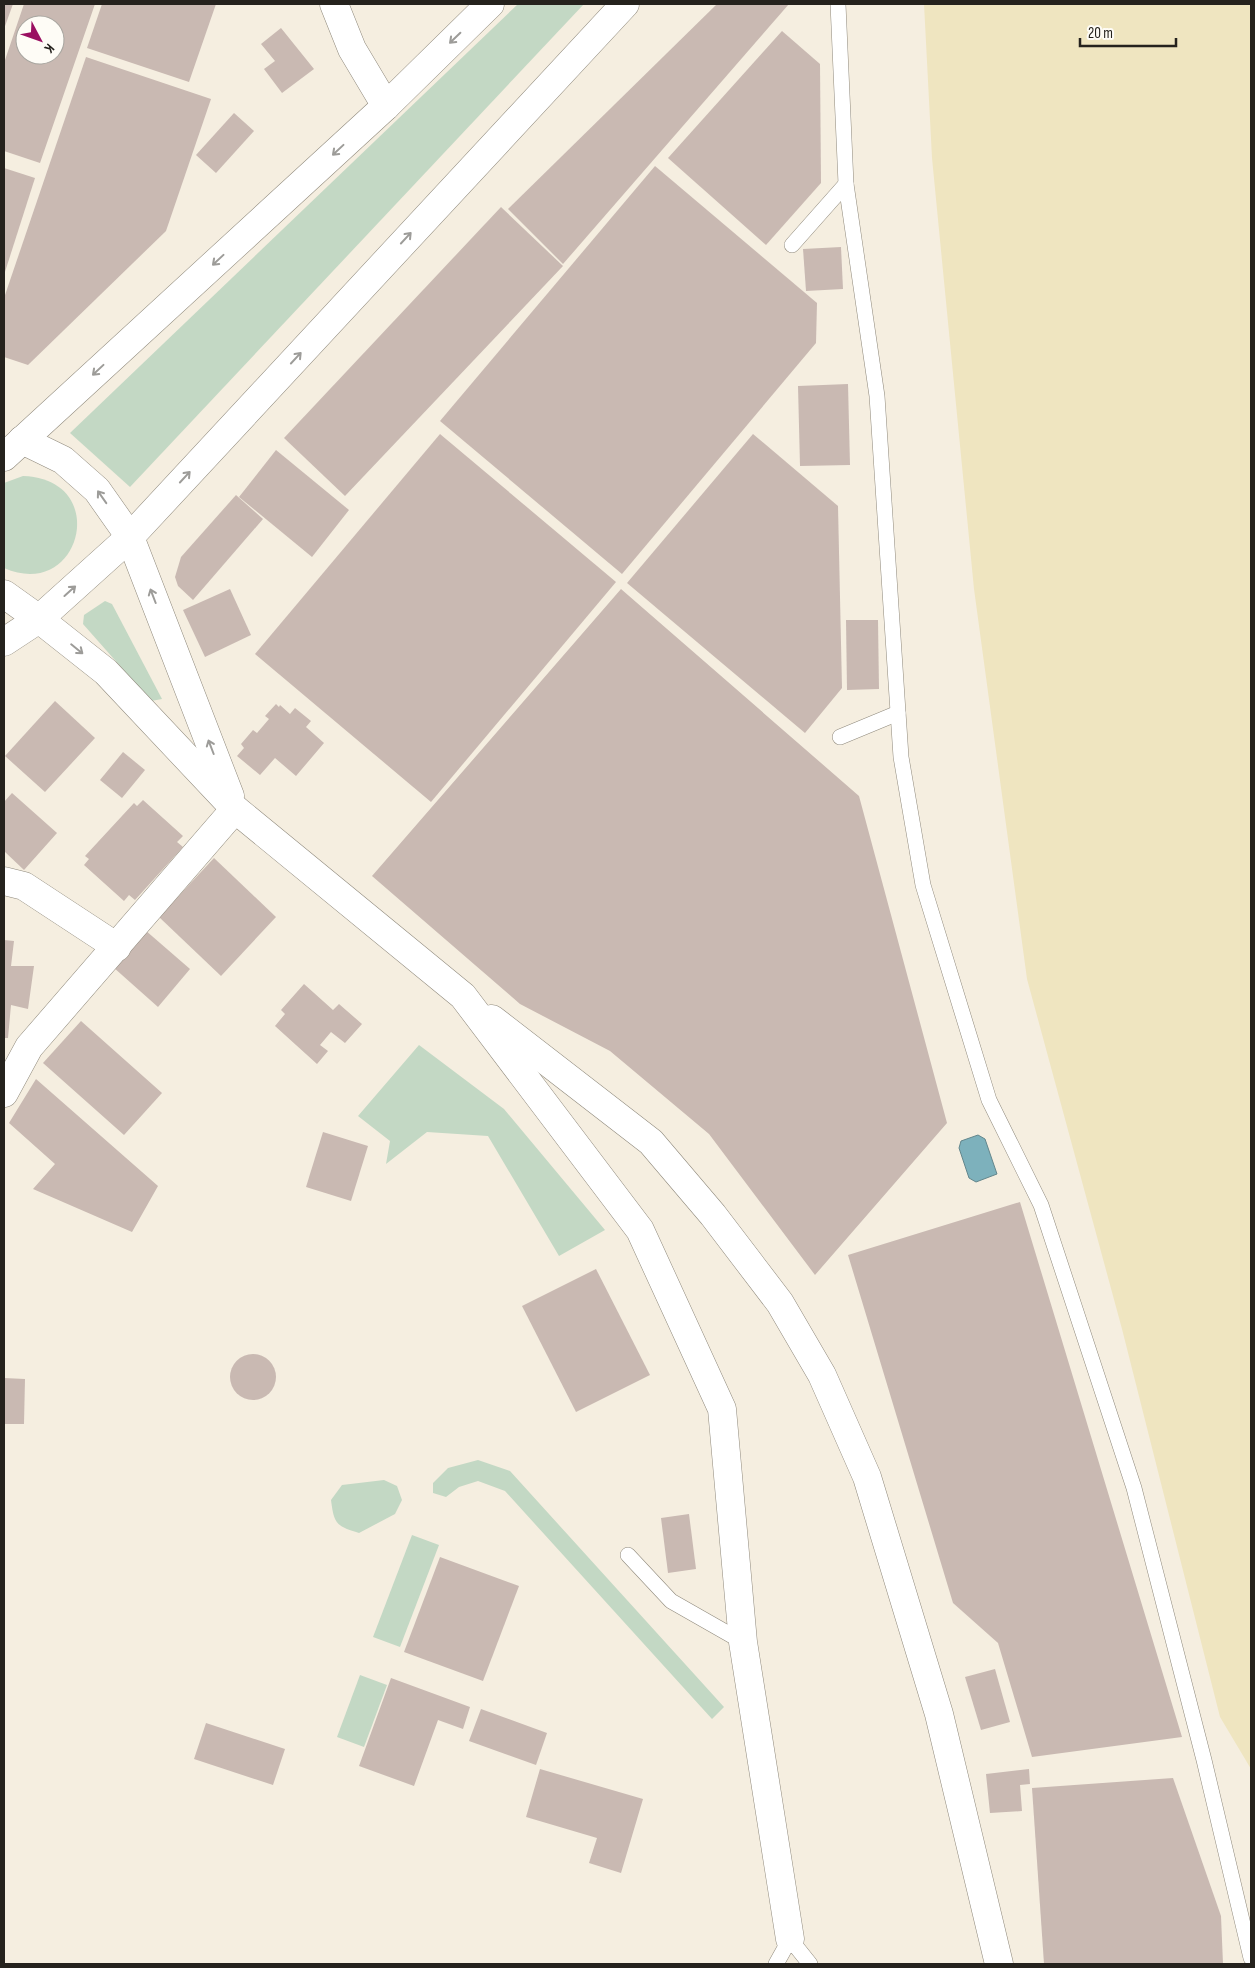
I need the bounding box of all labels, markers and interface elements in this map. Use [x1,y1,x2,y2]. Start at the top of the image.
north arrow [15,15,65,65]
scale bar [1080,15,1176,47]
text: 20 m [1088,24,1113,43]
one-way arrow [449,32,462,44]
text: K [41,40,58,56]
one-way arrow [331,144,344,156]
one-way arrow [400,232,412,245]
one-way arrow [212,254,225,266]
one-way arrow [290,351,302,364]
one-way arrow [92,364,105,376]
one-way arrow [179,471,191,484]
one-way arrow [97,490,107,504]
one-way arrow [63,585,76,597]
one-way arrow [147,589,157,604]
one-way arrow [70,643,83,654]
one-way arrow [206,740,215,755]

